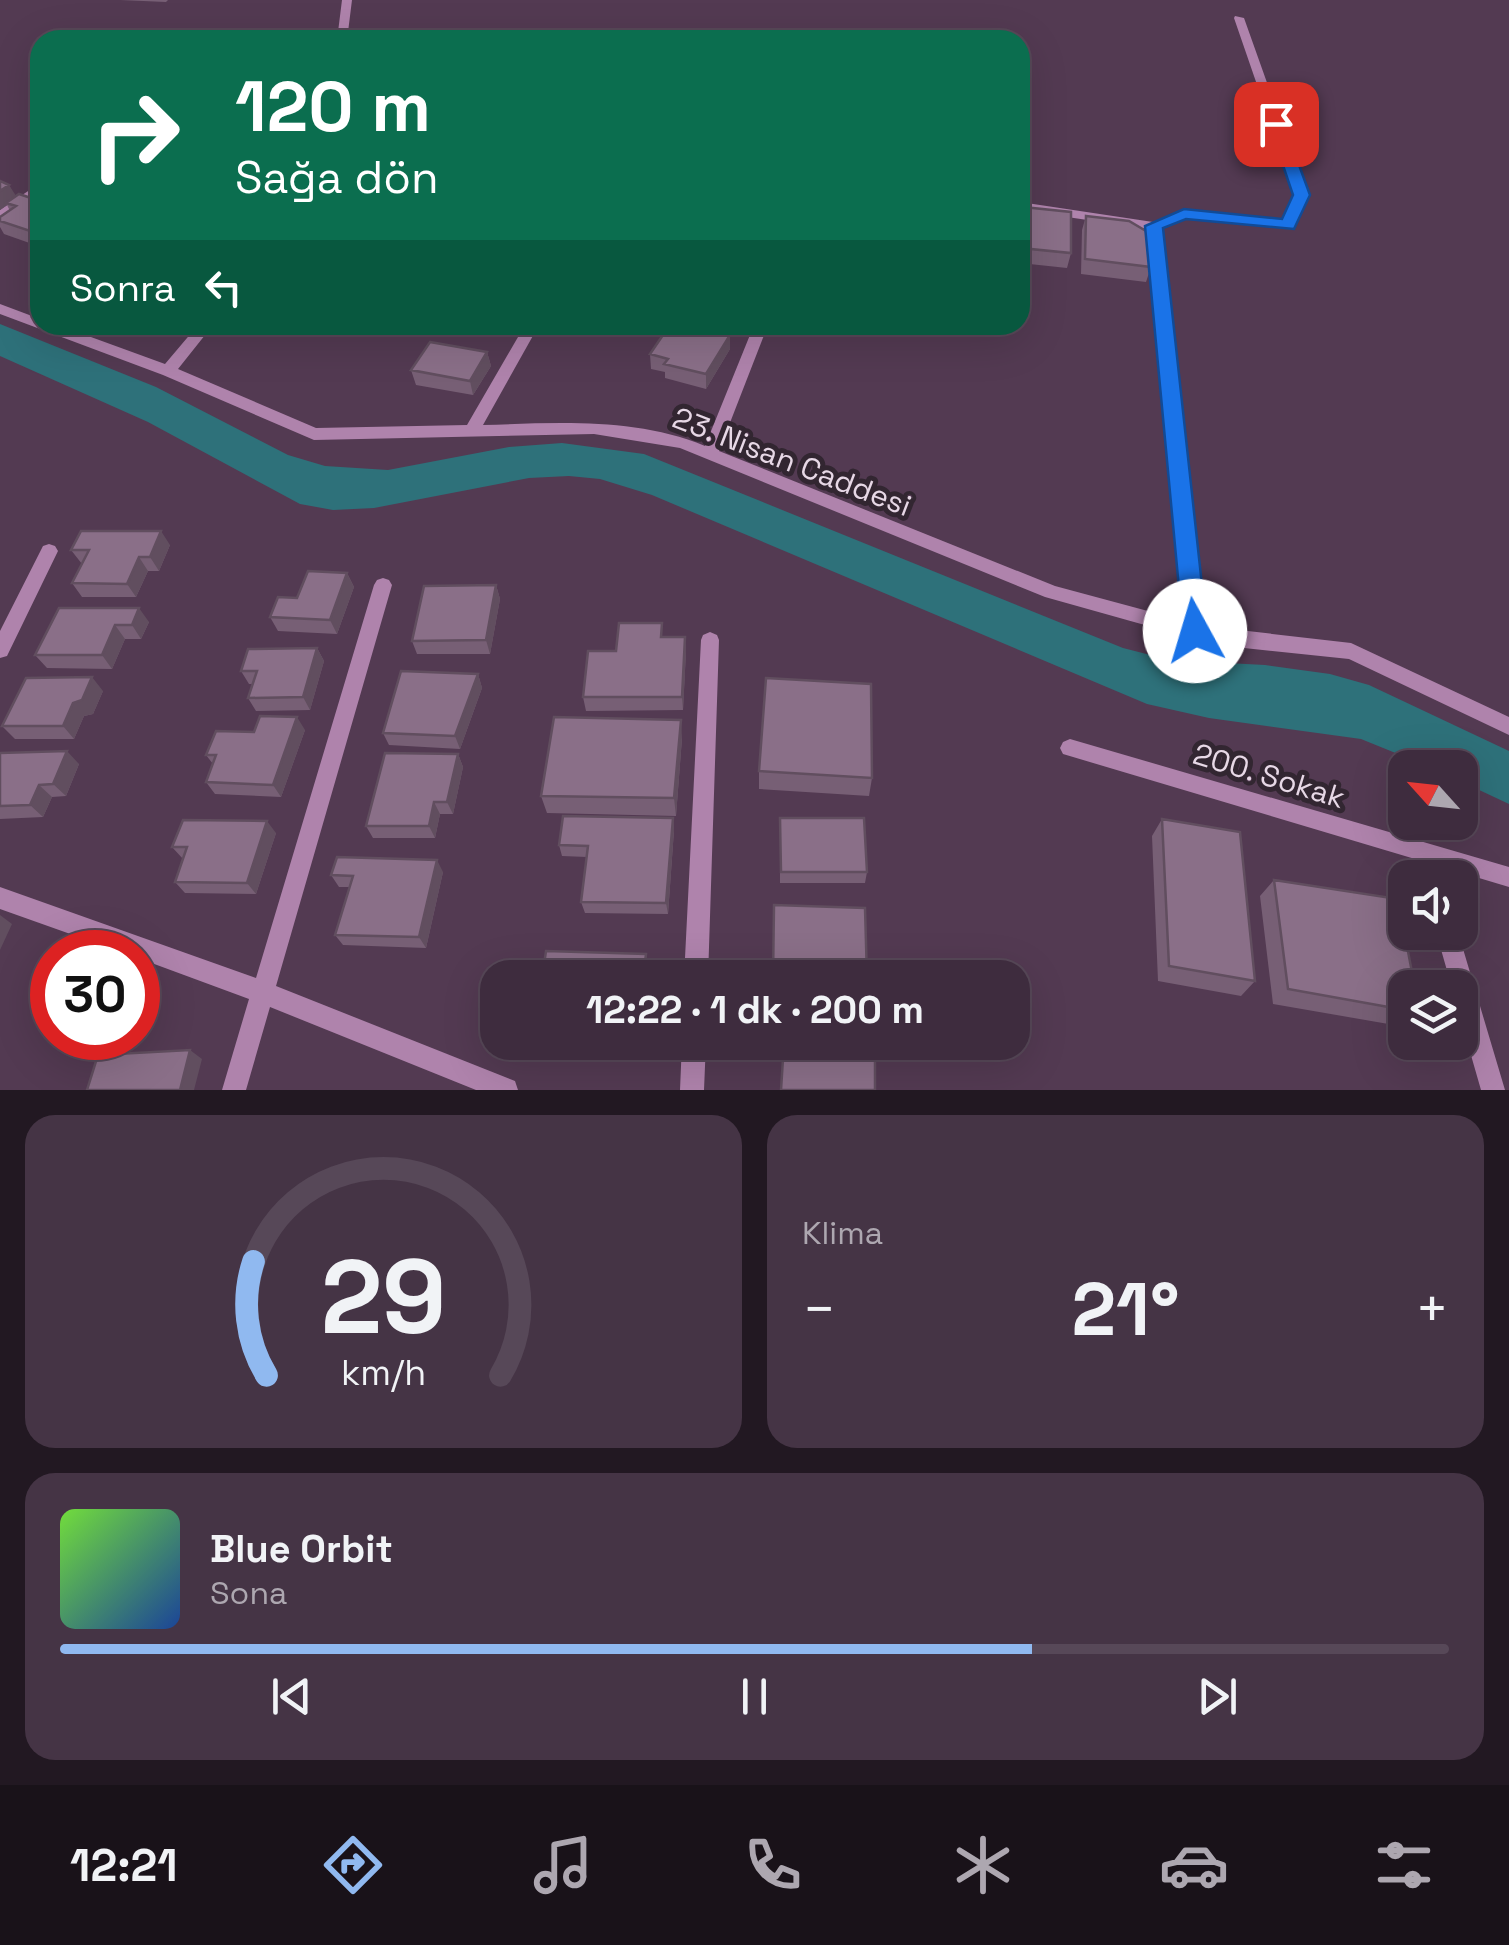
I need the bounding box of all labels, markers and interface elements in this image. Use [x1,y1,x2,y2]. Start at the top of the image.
text: 120 m [235,62,431,151]
icon: right [70,70,200,200]
pin [1234,82,1319,167]
icon: arrive [1249,97,1304,152]
text: Sağa dön [235,149,439,206]
icon: left [196,260,251,315]
text: Sonra [70,264,176,312]
street label: 23. Nisan Caddesi [667,398,917,525]
position arrow [1143,579,1247,683]
street label: 200. Sokak [1189,734,1350,817]
north arrow [1388,750,1478,840]
map controls [1388,750,1478,1060]
button: sound [1388,860,1478,950]
speed limit sign: 30 [30,930,160,1060]
button: layers [1388,970,1478,1060]
text: 12:22 · 1 dk · 200 m [586,986,924,1034]
text: Klima [802,1213,883,1253]
text: 29 [321,1231,446,1363]
text: 21° [1071,1261,1180,1357]
text: − [802,1274,836,1344]
text: + [1415,1274,1449,1344]
text: km/h [341,1350,426,1395]
text: Blue Orbit [210,1525,393,1573]
text: Sona [210,1573,287,1613]
icon: previous [264,1669,319,1724]
icon: pause [727,1669,782,1724]
icon: next [1190,1669,1245,1724]
icon: directions [318,1830,388,1900]
icon: music [528,1830,598,1900]
icon: phone [738,1830,808,1900]
icon: climate [948,1830,1018,1900]
icon: car [1159,1830,1229,1900]
icon: filters [1369,1830,1439,1900]
text: 12:21 [70,1837,178,1894]

